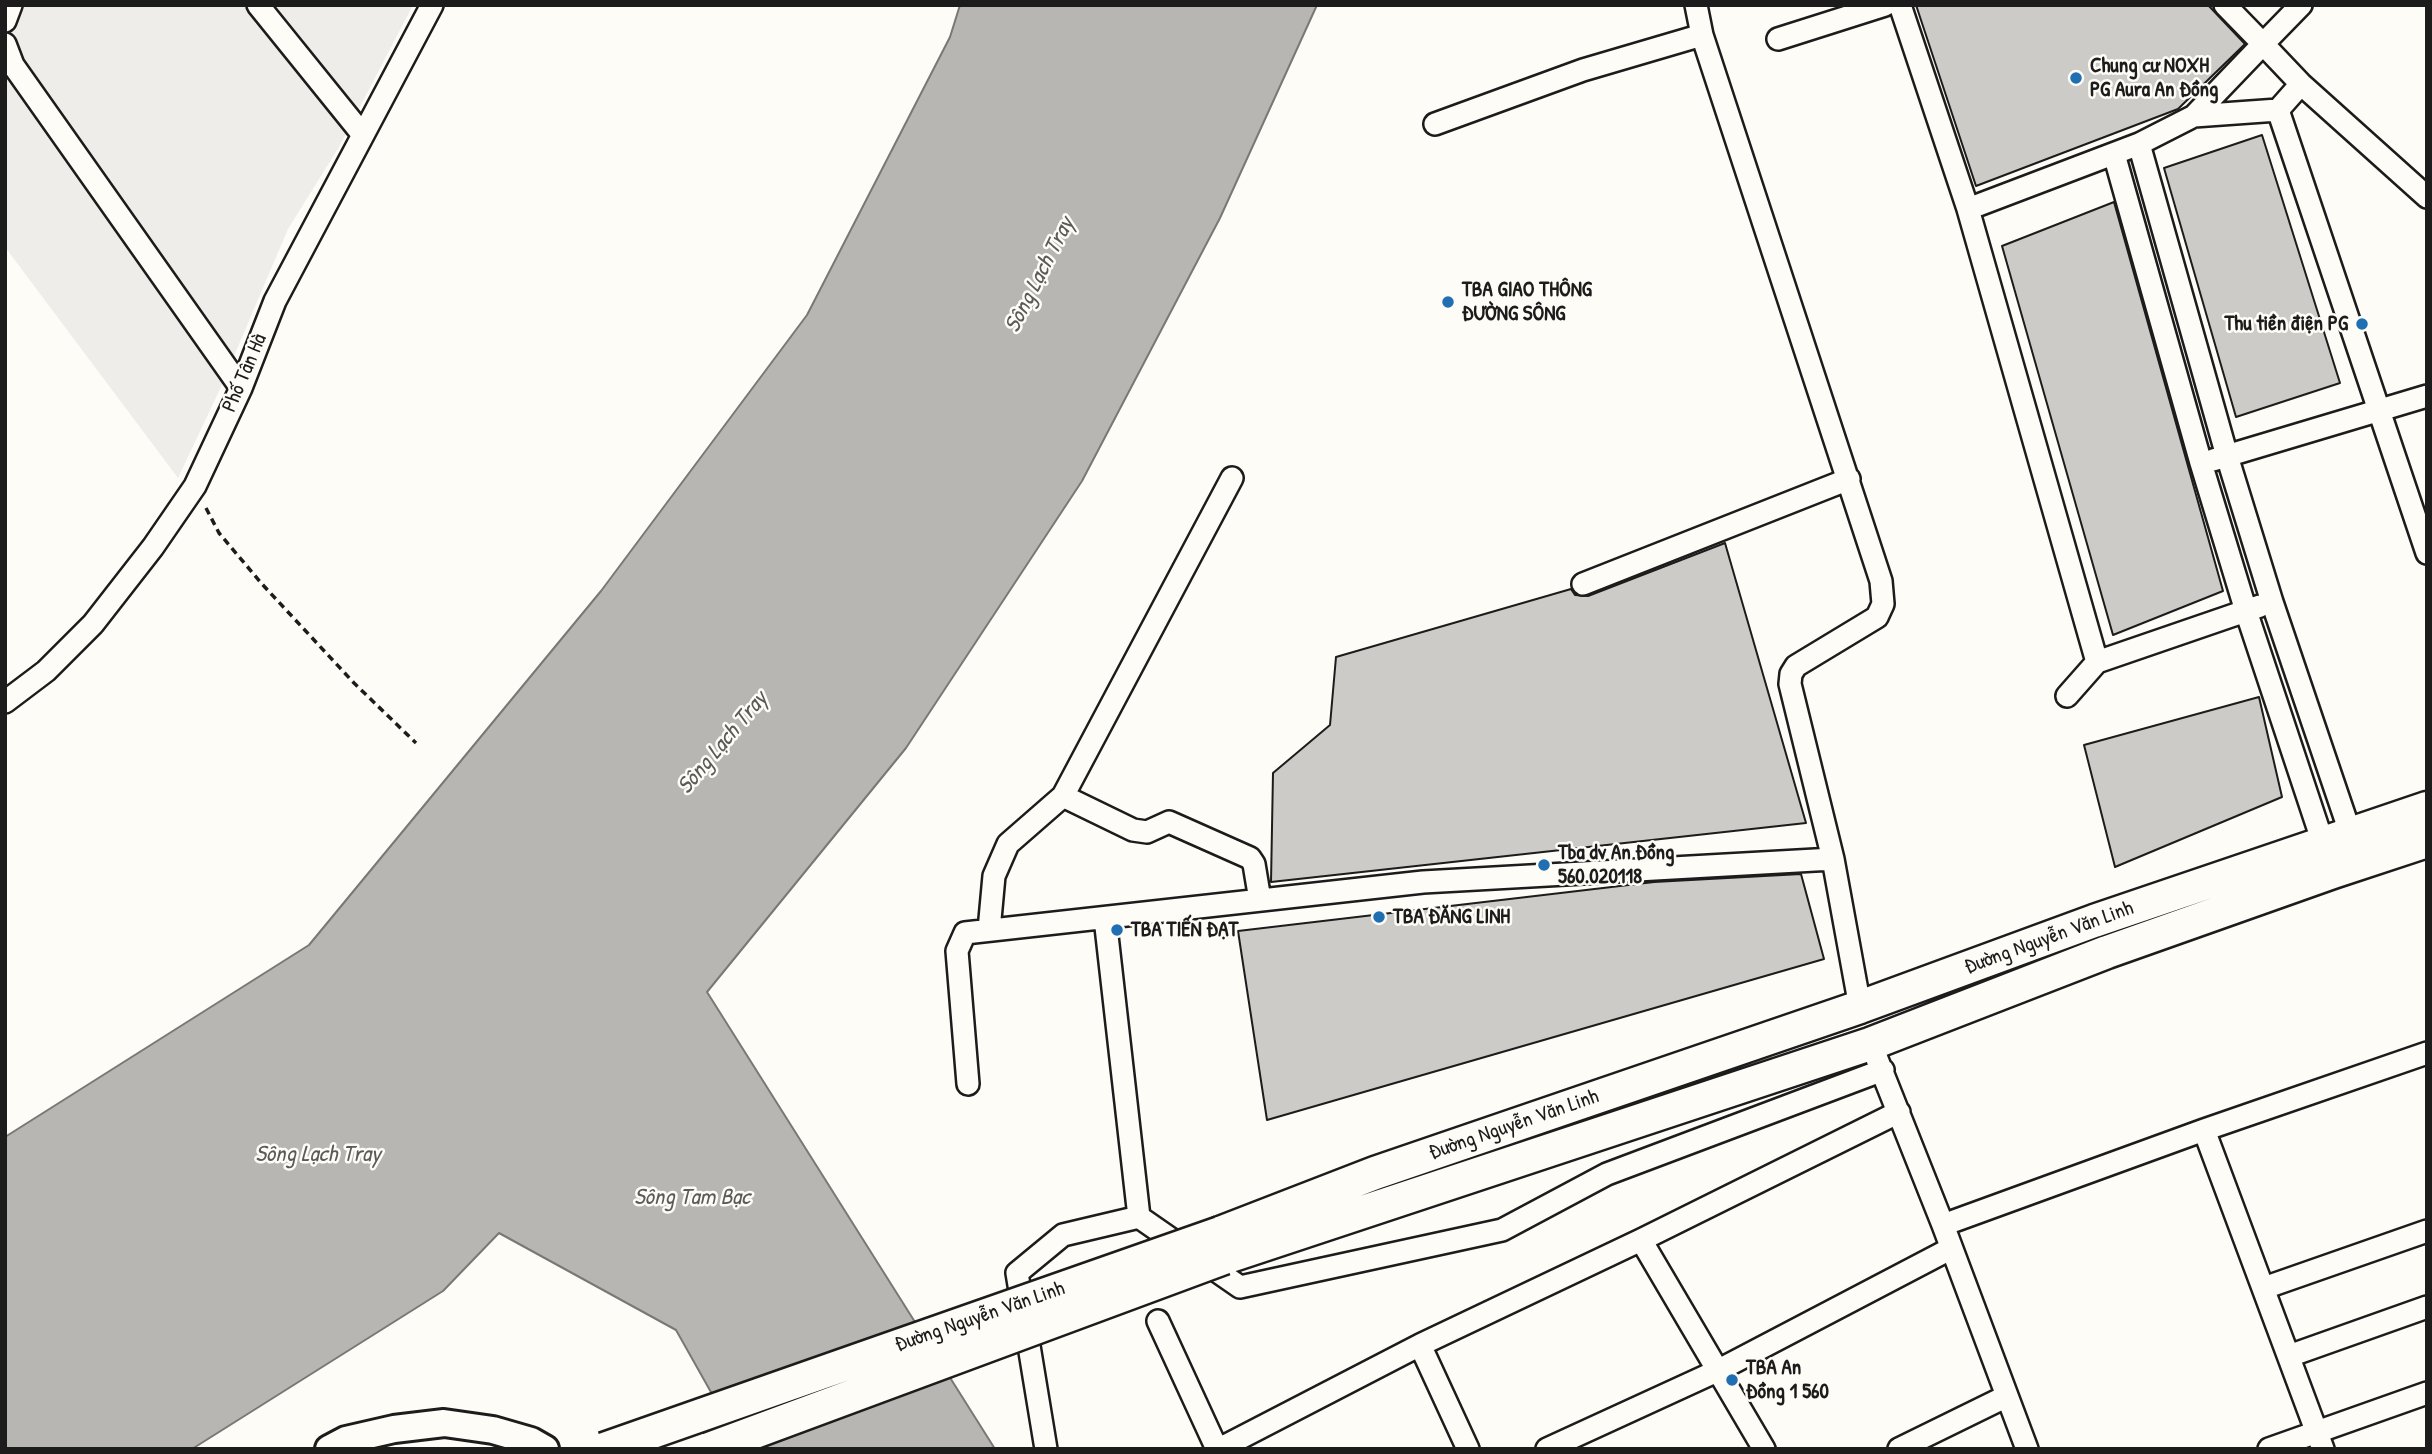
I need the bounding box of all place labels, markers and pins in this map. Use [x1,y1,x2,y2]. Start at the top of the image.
place label: Chung cư NOXH PG Aura An Đồng [2090,53,2218,103]
marker: Chung cư NOXH PG Aura An Đồng [2068,70,2084,86]
place label: TBA GIAO THÔNG ĐƯỜNG SÔNG [1462,277,1592,327]
marker: TBA GIAO THÔNG ĐƯỜNG SÔNG [1440,294,1456,310]
place label: Thu tiền điện PG [2224,311,2348,337]
marker: Thu tiền điện PG [2354,316,2370,332]
place label: Tba dv An Đồng 560.020118 [1558,840,1674,890]
marker: Tba dv An Đồng 560.020118 [1536,857,1552,873]
place label: TBA ĐĂNG LINH [1393,904,1510,930]
marker: TBA ĐĂNG LINH [1371,909,1387,925]
place label: TBA TIẾN ĐẠT [1131,917,1238,943]
marker: TBA TIẾN ĐẠT [1109,922,1125,938]
place label: TBA An Đồng 1 560 [1746,1355,1829,1405]
marker: TBA An Đồng 1 560 [1724,1372,1740,1388]

